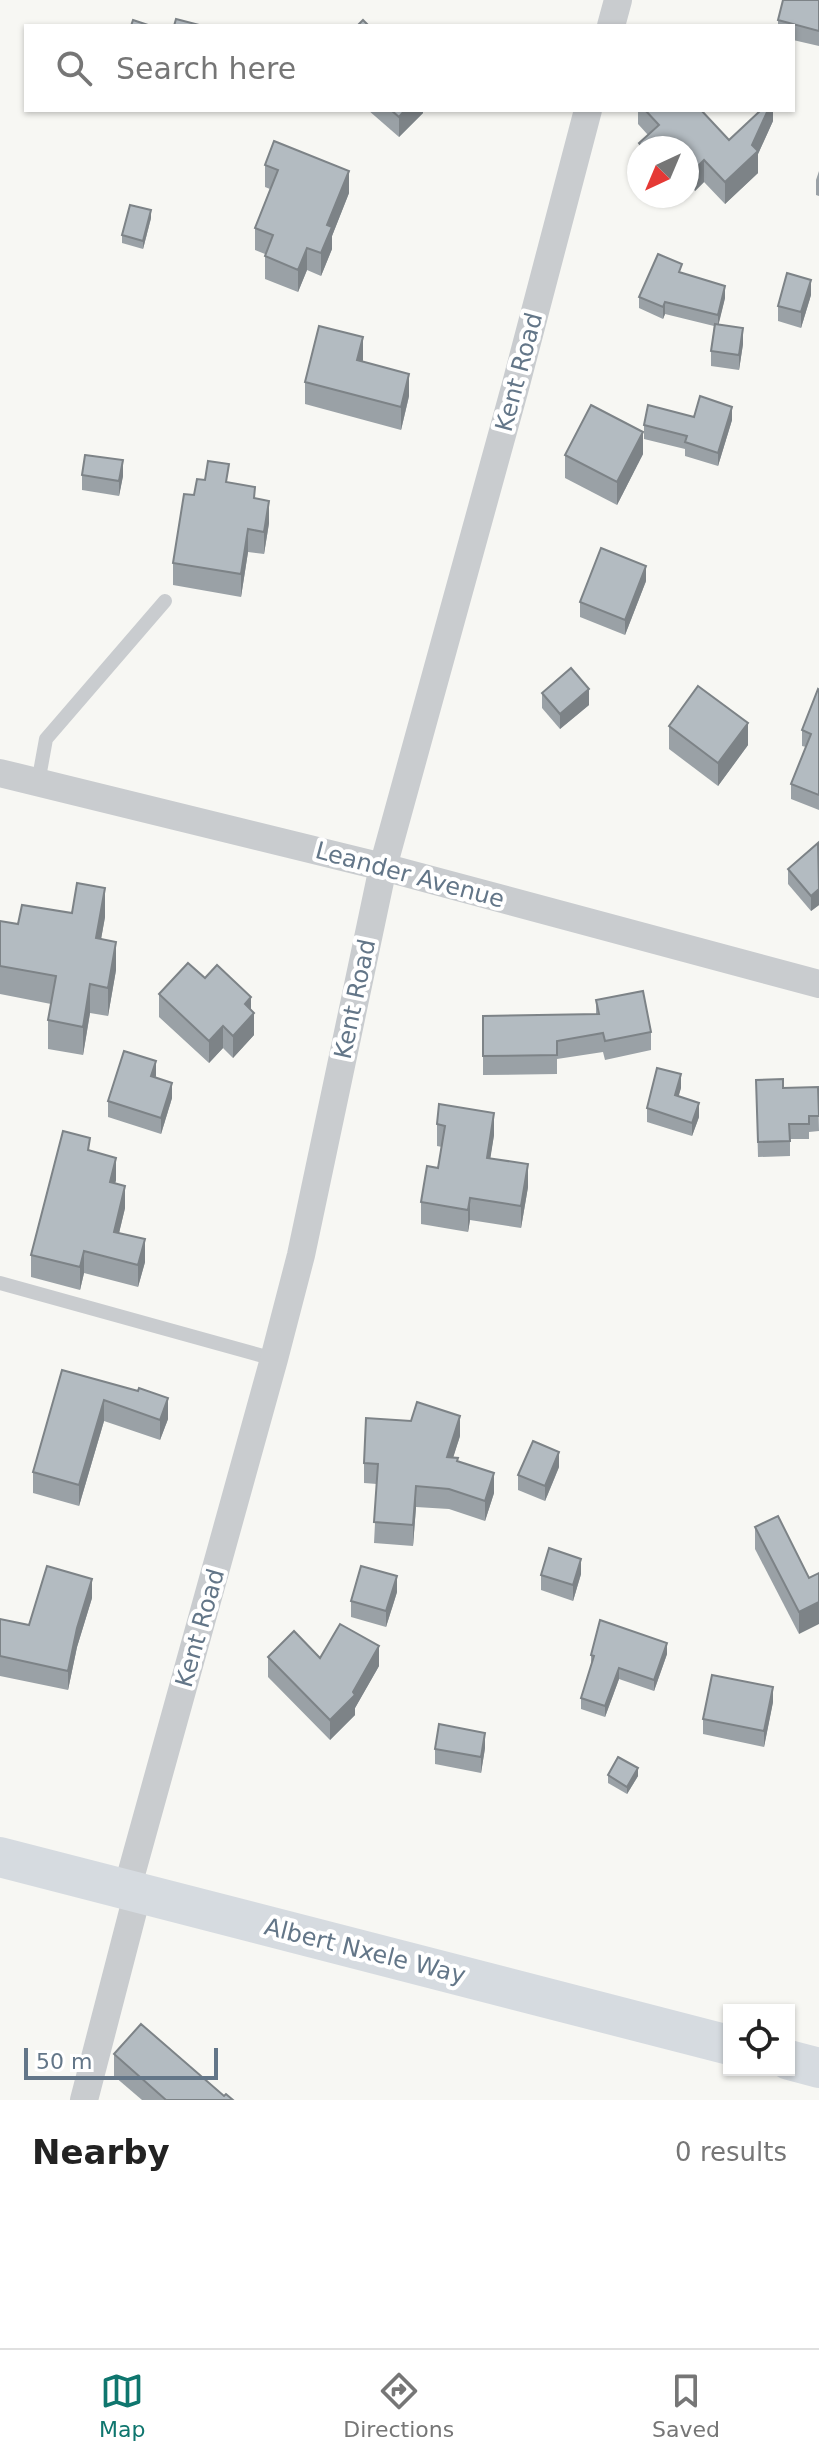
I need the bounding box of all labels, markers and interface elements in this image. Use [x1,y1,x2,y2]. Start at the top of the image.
search box [24,24,795,112]
icon: search [52,46,96,90]
text: Search here [116,51,296,86]
north arrow [627,136,699,208]
street label: Kent Road [490,310,548,434]
street label: Leander Avenue [313,836,507,914]
street label: Kent Road [329,937,381,1061]
street label: Kent Road [170,1566,230,1690]
street label: Albert Nxele Way [262,1912,468,1990]
map controls [723,2004,795,2076]
button: locate [723,2004,795,2076]
scale bar [24,2044,218,2080]
text: 50 m [36,2049,92,2074]
text: Nearby [32,2132,170,2172]
text: 0 results [675,2137,787,2167]
tab: Map [99,2369,145,2442]
tab: Directions [343,2369,454,2442]
tab: Saved [652,2369,720,2442]

